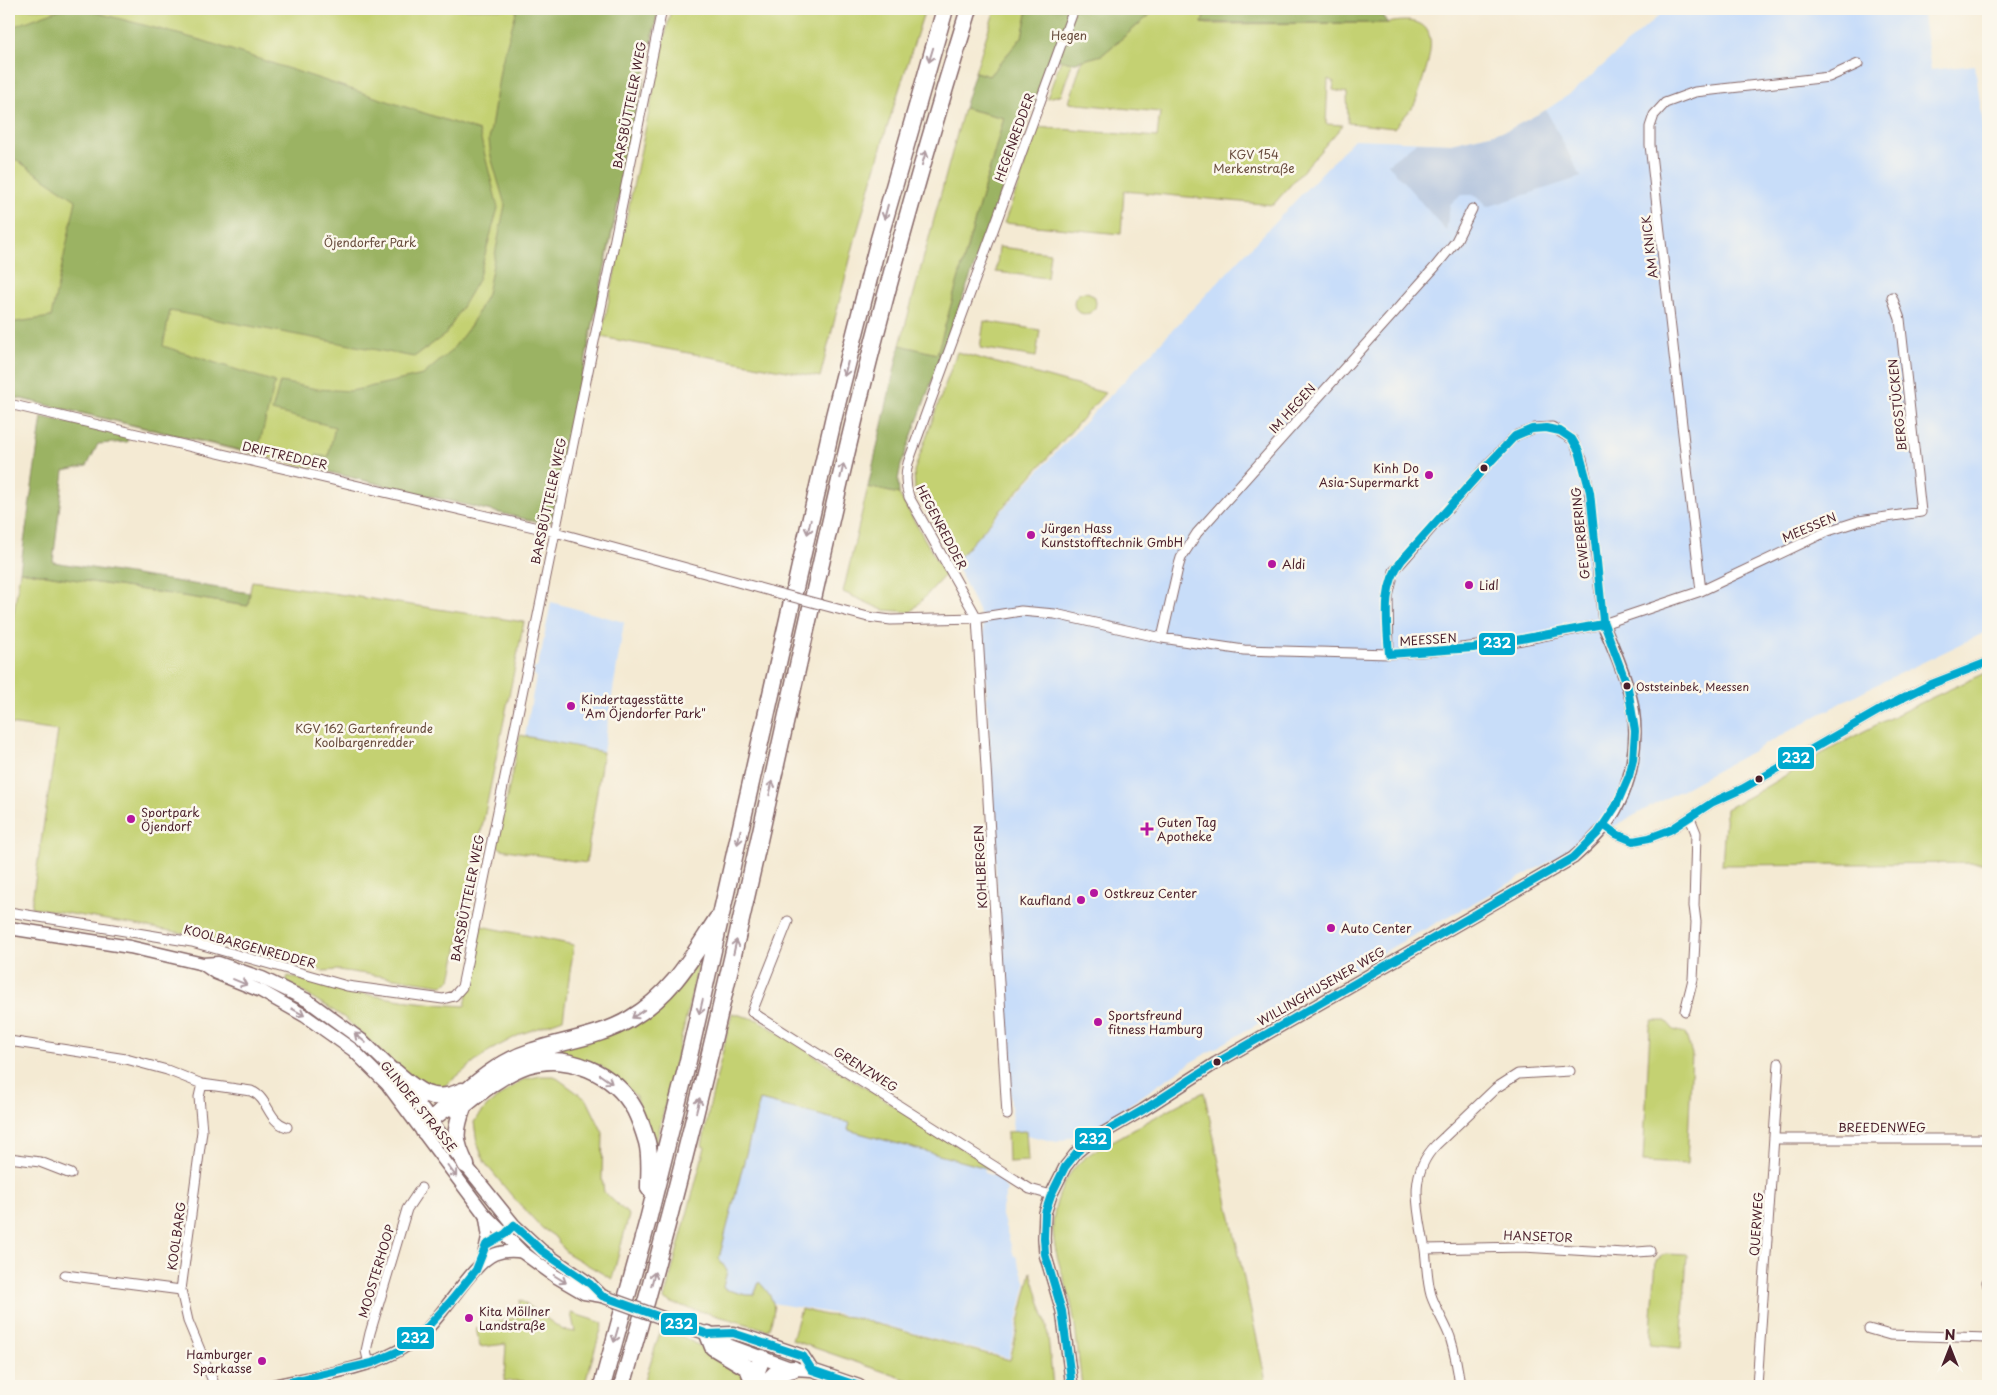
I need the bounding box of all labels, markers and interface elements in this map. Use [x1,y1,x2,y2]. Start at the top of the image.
park label: Hegen [1051,26,1087,44]
street label: BARSBÜTTELER WEG [608,40,650,170]
one-way arrow [925,47,935,63]
street label: HEGENREDDER [990,90,1039,184]
park label: KGV 154 Merkenstraße [1213,145,1295,177]
one-way arrow [920,150,929,166]
one-way arrow [881,203,891,219]
street label: AM KNICK [1636,214,1662,280]
park label: Öjendorfer Park [324,233,416,251]
street label: BERGSTÜCKEN [1883,358,1911,452]
one-way arrow [841,361,850,377]
street label: IM HEGEN [1265,379,1319,437]
street label: DRIFTREDDER [241,436,330,474]
street label: BARSBÜTTELER WEG [526,436,570,566]
place label: Kinh Do Asia-Supermarkt [1319,459,1419,491]
unlabelled marker [1479,463,1489,473]
one-way arrow [838,464,847,480]
marker: Kinh Do Asia-Supermarkt [1423,469,1435,481]
street label: HEGENREDDER [912,481,972,573]
street label: GEWERBERING [1566,486,1594,580]
street label: MEESSEN [1779,507,1839,547]
one-way arrow [804,519,813,535]
place label: Jürgen Hass Kunststofftechnik GmbH [1041,519,1183,551]
marker: Jürgen Hass Kunststofftechnik GmbH [1025,529,1037,541]
place label: Aldi [1282,555,1305,573]
marker: Aldi [1266,558,1278,570]
place label: Lidl [1479,576,1499,594]
marker: Lidl [1463,579,1475,591]
street label: MEESSEN [1399,628,1457,650]
line badge: 232 [1478,632,1516,656]
text: 232 [1483,632,1511,653]
place label: Oststeinbek, Meessen [1636,678,1749,695]
marker: Oststeinbek, Meessen [1622,681,1632,691]
place label: Kindertagesstätte "Am Öjendorfer Park" [581,690,706,722]
marker: Kindertagesstätte "Am Öjendorfer Park" [565,700,577,712]
park label: KGV 162 Gartenfreunde Koolbargenredder [295,719,433,751]
line badge: 232 [1777,746,1815,770]
text: 232 [1782,747,1810,768]
unlabelled marker [1754,774,1764,784]
one-way arrow [767,781,776,797]
place label: Sportpark Öjendorf [141,803,200,835]
marker: Sportpark Öjendorf [125,813,137,825]
place label: Guten Tag Apotheke [1157,813,1217,845]
marker: Guten Tag Apotheke [1141,823,1153,835]
street label: KOHLBERGEN [969,825,991,909]
one-way arrow [734,829,744,845]
street label: BARSBÜTTELER WEG [446,833,488,963]
place label: Ostkreuz Center [1104,884,1197,902]
marker: Ostkreuz Center [1088,887,1100,899]
place label: Kaufland [1020,891,1072,909]
marker: Kaufland [1075,894,1087,906]
place label: Auto Center [1341,919,1412,937]
street label: KOOLBARGENREDDER [182,920,318,972]
marker: Auto Center [1325,922,1337,934]
one-way arrow [731,939,740,955]
street label: WILLINGHUSENER WEG [1254,942,1388,1030]
one-way arrow [232,978,247,988]
one-way arrow [696,999,705,1015]
place label: Sportsfreund fitness Hamburg [1108,1006,1203,1038]
one-way arrow [291,1007,306,1017]
one-way arrow [631,1009,645,1019]
marker: Sportsfreund fitness Hamburg [1092,1016,1104,1028]
one-way arrow [353,1033,366,1044]
street label: GRENZWEG [830,1042,902,1096]
street label: GLINDER STRASSE [377,1057,462,1156]
unlabelled marker [1212,1057,1222,1067]
one-way arrow [598,1074,612,1084]
one-way arrow [694,1097,703,1113]
street label: BREEDENWEG [1838,1118,1926,1136]
line badge: 232 [1074,1127,1112,1151]
text: 232 [1079,1128,1107,1149]
one-way arrow [447,1164,457,1178]
street label: QUERWEG [1745,1191,1767,1257]
street label: KOOLBARG [162,1201,190,1271]
street label: MOOSTERHOOP [353,1222,399,1320]
street label: HANSETOR [1503,1226,1573,1246]
one-way arrow [648,1271,658,1287]
one-way arrow [552,1274,566,1284]
place label: Kita Möllner Landstraße [479,1302,550,1334]
marker: Kita Möllner Landstraße [463,1312,475,1324]
line badge: 232 [660,1312,698,1336]
text: 232 [665,1313,693,1334]
north arrow [1924,1322,1974,1372]
text: N [1944,1324,1956,1345]
line badge: 232 [396,1326,435,1350]
one-way arrow [611,1326,621,1342]
text: 232 [401,1327,429,1348]
place label: Hamburger Sparkasse [186,1345,252,1377]
marker: Hamburger Sparkasse [256,1355,268,1367]

